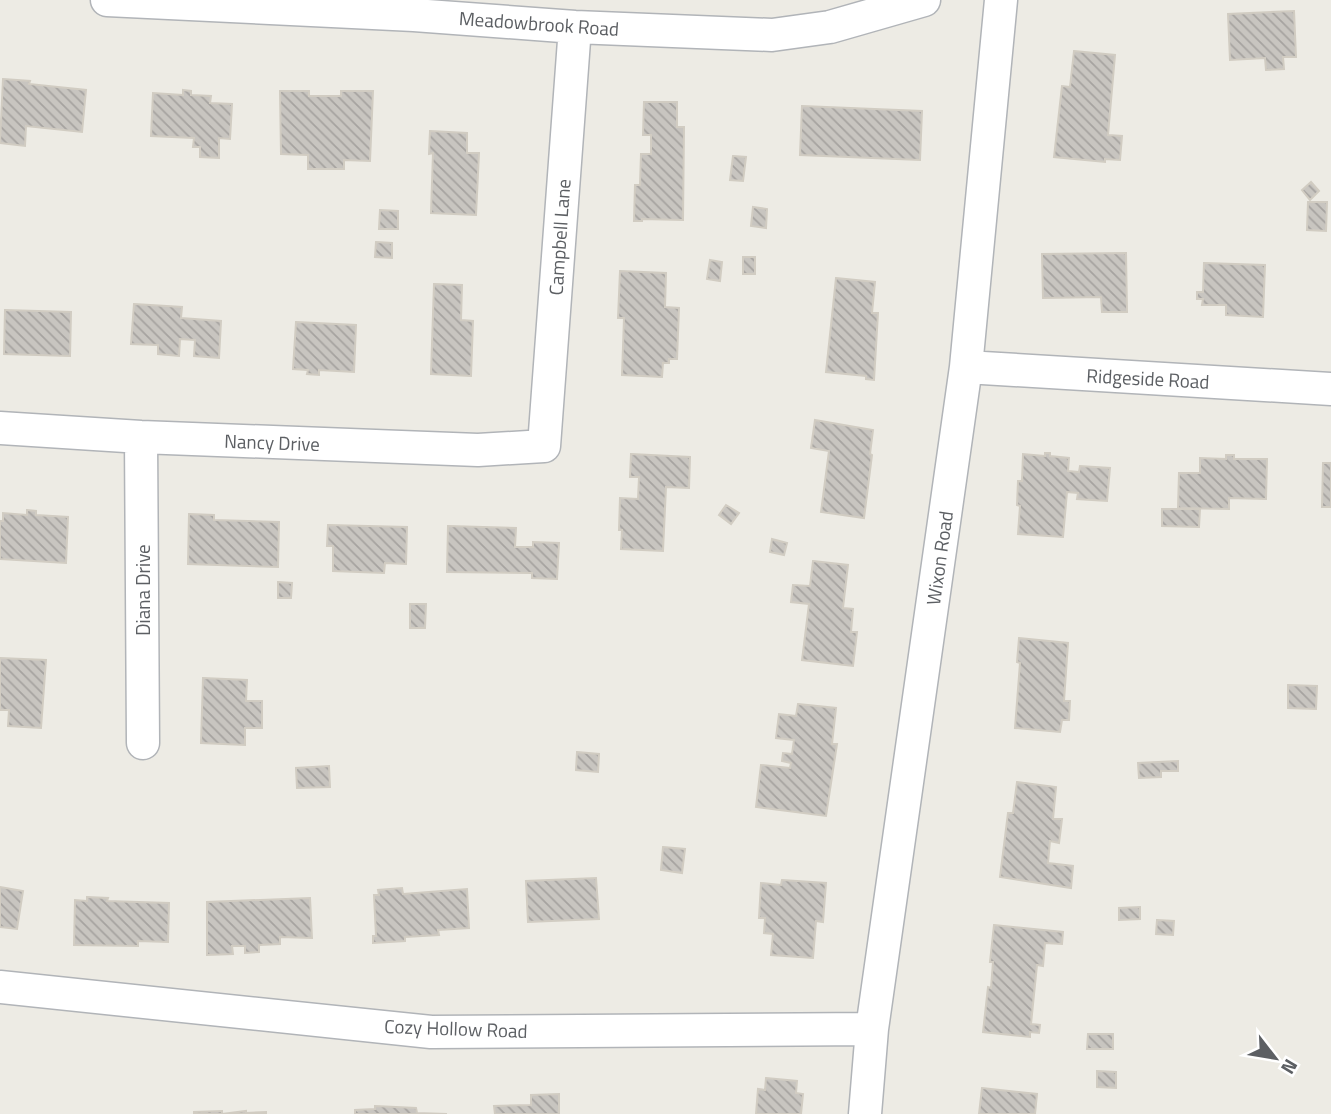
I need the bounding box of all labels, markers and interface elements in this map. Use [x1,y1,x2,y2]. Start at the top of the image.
street label: Meadowbrook Road [458,3,620,43]
street label: Campbell Lane [540,178,578,296]
street label: Ridgeside Road [1086,360,1210,396]
street label: Nancy Drive [224,426,320,458]
street label: Wixon Road [918,509,960,607]
street label: Diana Drive [128,544,157,636]
street label: Cozy Hollow Road [384,1011,528,1045]
north arrow [1240,1023,1310,1093]
text: N [1274,1054,1306,1080]

